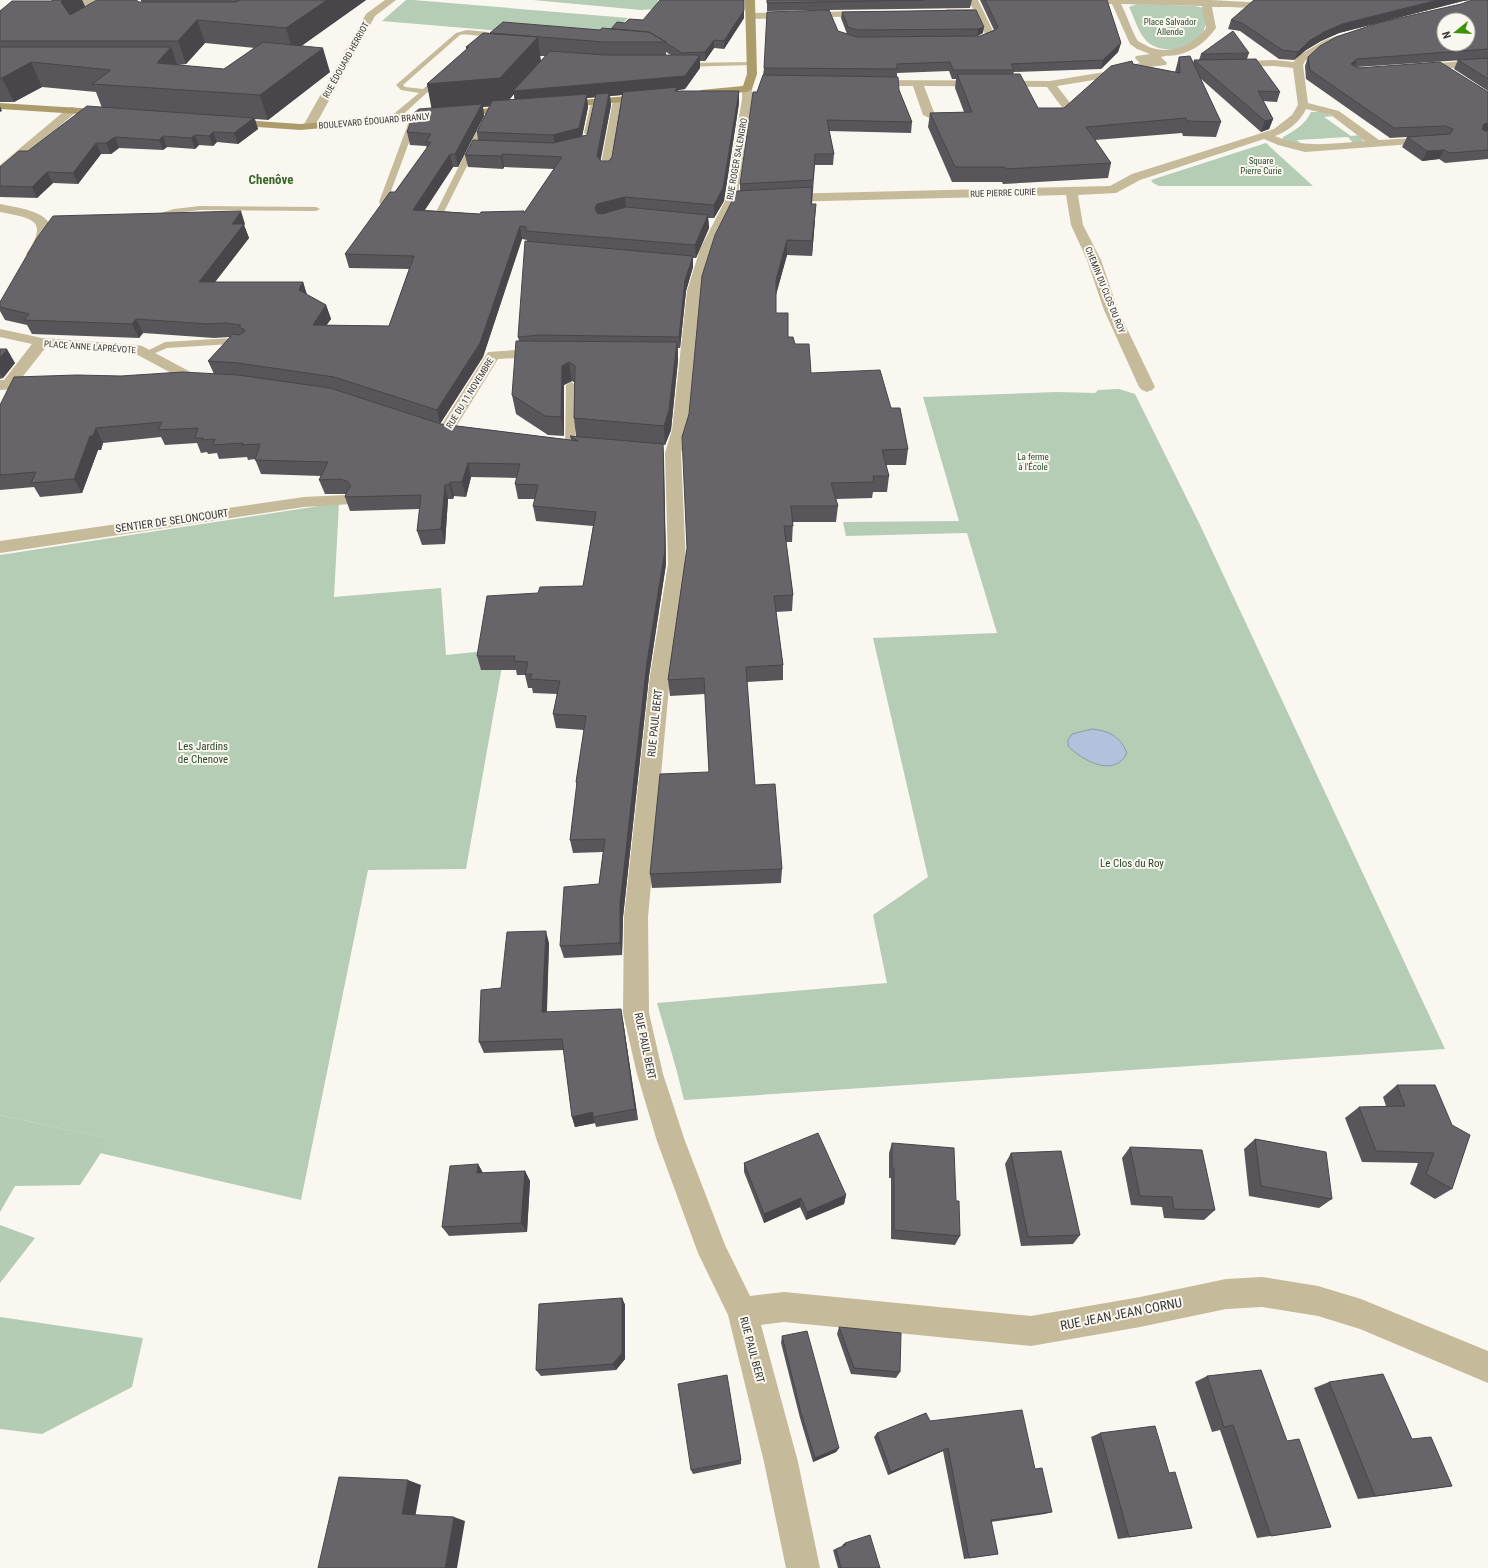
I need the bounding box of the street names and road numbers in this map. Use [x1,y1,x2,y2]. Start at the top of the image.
street label: RUE ÉDOUARD HERRIOT [320,19,371,100]
street label: BOULEVARD ÉDOUARD BRANLY [318,110,430,131]
street label: RUE ROGER SALENGRO [725,117,749,201]
street label: RUE PIERRE CURIE [970,187,1037,199]
street label: CHEMIN DU CLOS DU ROY [1083,245,1127,335]
street label: PLACE ANNE LAPRÉVOTE [44,338,137,355]
street label: RUE DU 11 NOVEMBRE [444,356,496,430]
street label: SENTIER DE SELONCOURT [115,507,230,535]
street label: RUE PAUL BERT [645,688,665,758]
street label: RUE PAUL BERT [632,1011,658,1081]
street label: RUE JEAN JEAN CORNU [1059,1295,1183,1333]
street label: RUE PAUL BERT [737,1315,767,1385]

